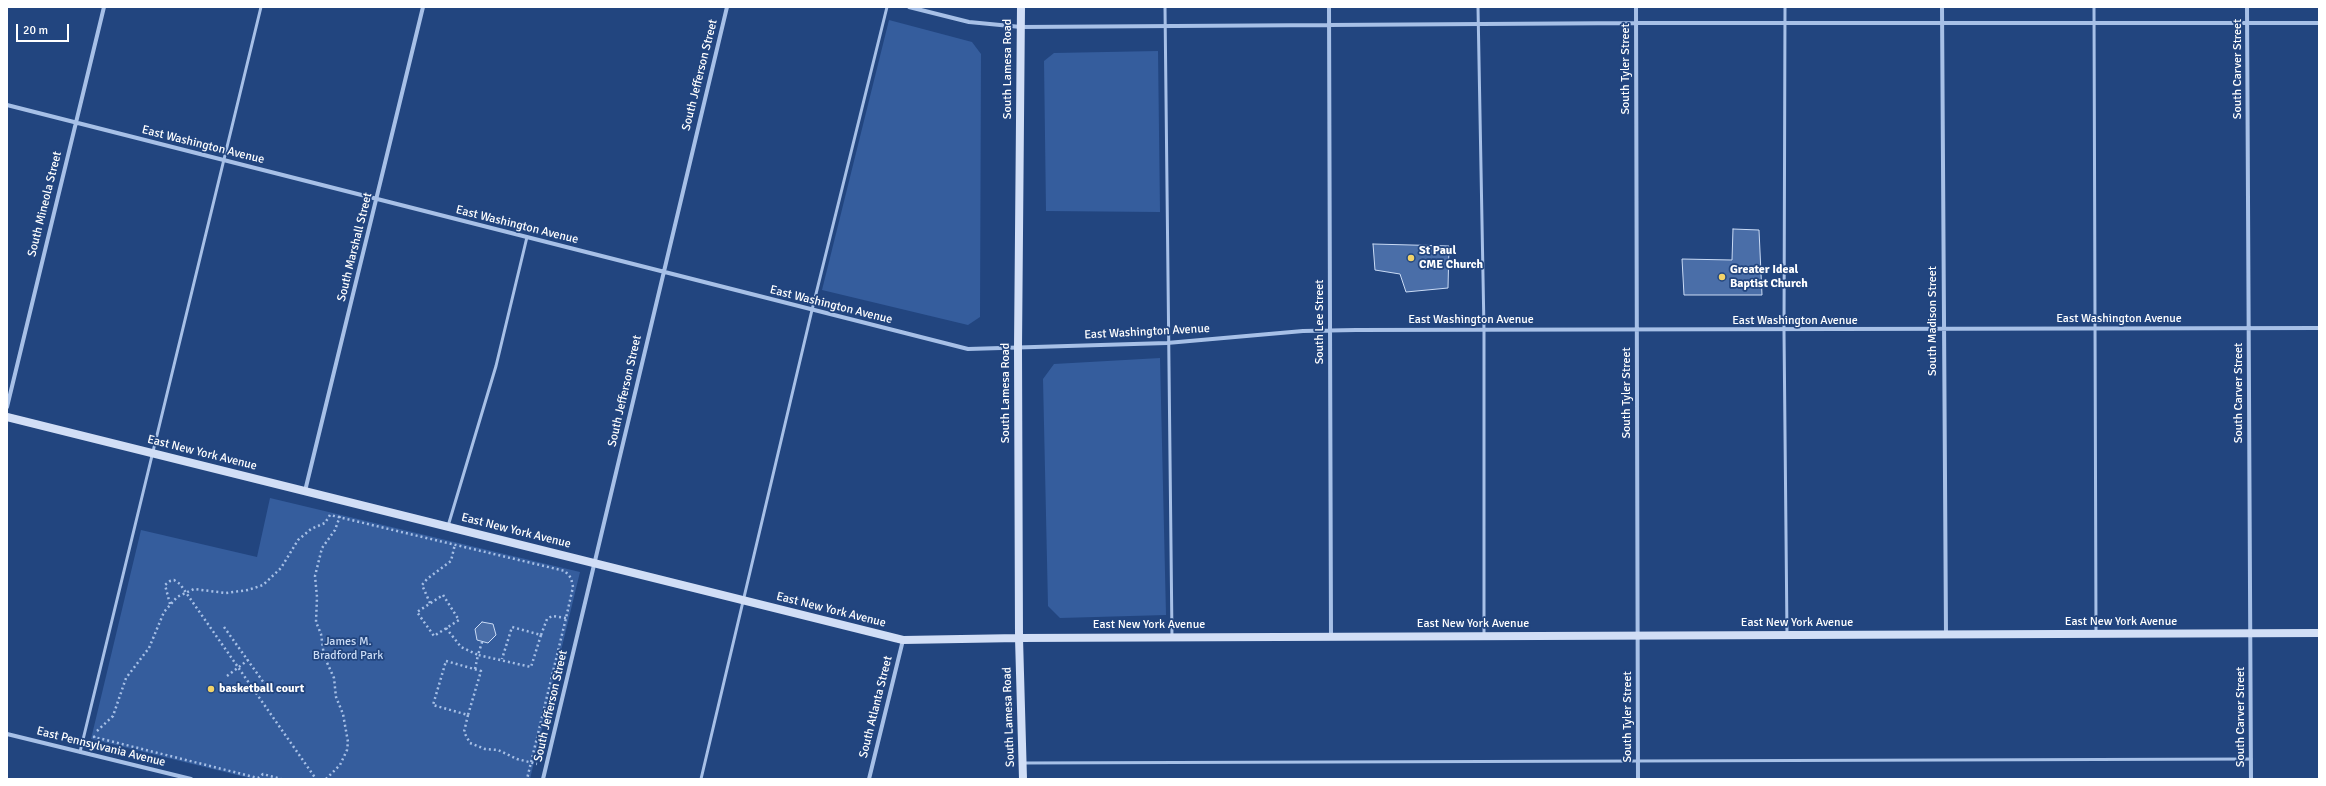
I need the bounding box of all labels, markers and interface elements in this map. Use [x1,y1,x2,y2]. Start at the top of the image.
scale bar [18,16,71,42]
street label: South Jefferson Street [679,18,721,132]
street label: South Lamesa Road [1001,19,1015,119]
street label: South Carver Street [2231,19,2245,119]
text: 20 m [23,23,48,38]
street label: South Tyler Street [1619,23,1633,115]
street label: East Washington Avenue [140,123,266,167]
street label: South Mineola Street [25,150,65,258]
street label: South Marshall Street [334,191,376,303]
street label: East Washington Avenue [454,203,580,247]
place label: St Paul CME Church [1419,244,1483,272]
marker: St Paul CME Church [1406,253,1416,263]
place label: Greater Ideal Baptist Church [1730,263,1808,291]
street label: South Madison Street [1926,266,1940,376]
marker: Greater Ideal Baptist Church [1717,272,1727,282]
street label: South Lee Street [1313,280,1327,364]
street label: East Washington Avenue [768,283,894,327]
street label: East Washington Avenue [2056,312,2182,326]
street label: East Washington Avenue [1408,313,1534,327]
street label: East Washington Avenue [1732,314,1858,328]
street label: East Washington Avenue [1084,322,1210,342]
street label: South Jefferson Street [605,334,645,448]
street label: South Lamesa Road [999,343,1013,443]
street label: South Carver Street [2232,343,2246,443]
street label: South Tyler Street [1620,347,1634,439]
street label: East New York Avenue [146,432,258,474]
street label: East New York Avenue [460,510,572,552]
street label: East New York Avenue [775,589,887,631]
street label: East New York Avenue [2065,615,2177,629]
street label: East New York Avenue [1741,616,1853,630]
street label: East New York Avenue [1417,617,1529,631]
street label: East New York Avenue [1093,618,1205,632]
park label: James M. Bradford Park [313,635,383,663]
street label: South Jefferson Street [531,649,571,763]
street label: South Atlanta Street [856,655,896,759]
street label: South Lamesa Road [1000,667,1018,767]
street label: South Carver Street [2234,667,2248,767]
street label: South Tyler Street [1621,671,1635,763]
place label: basketball court [219,682,304,696]
marker: basketball court [206,684,216,694]
street label: East Pennsylvania Avenue [35,724,167,770]

